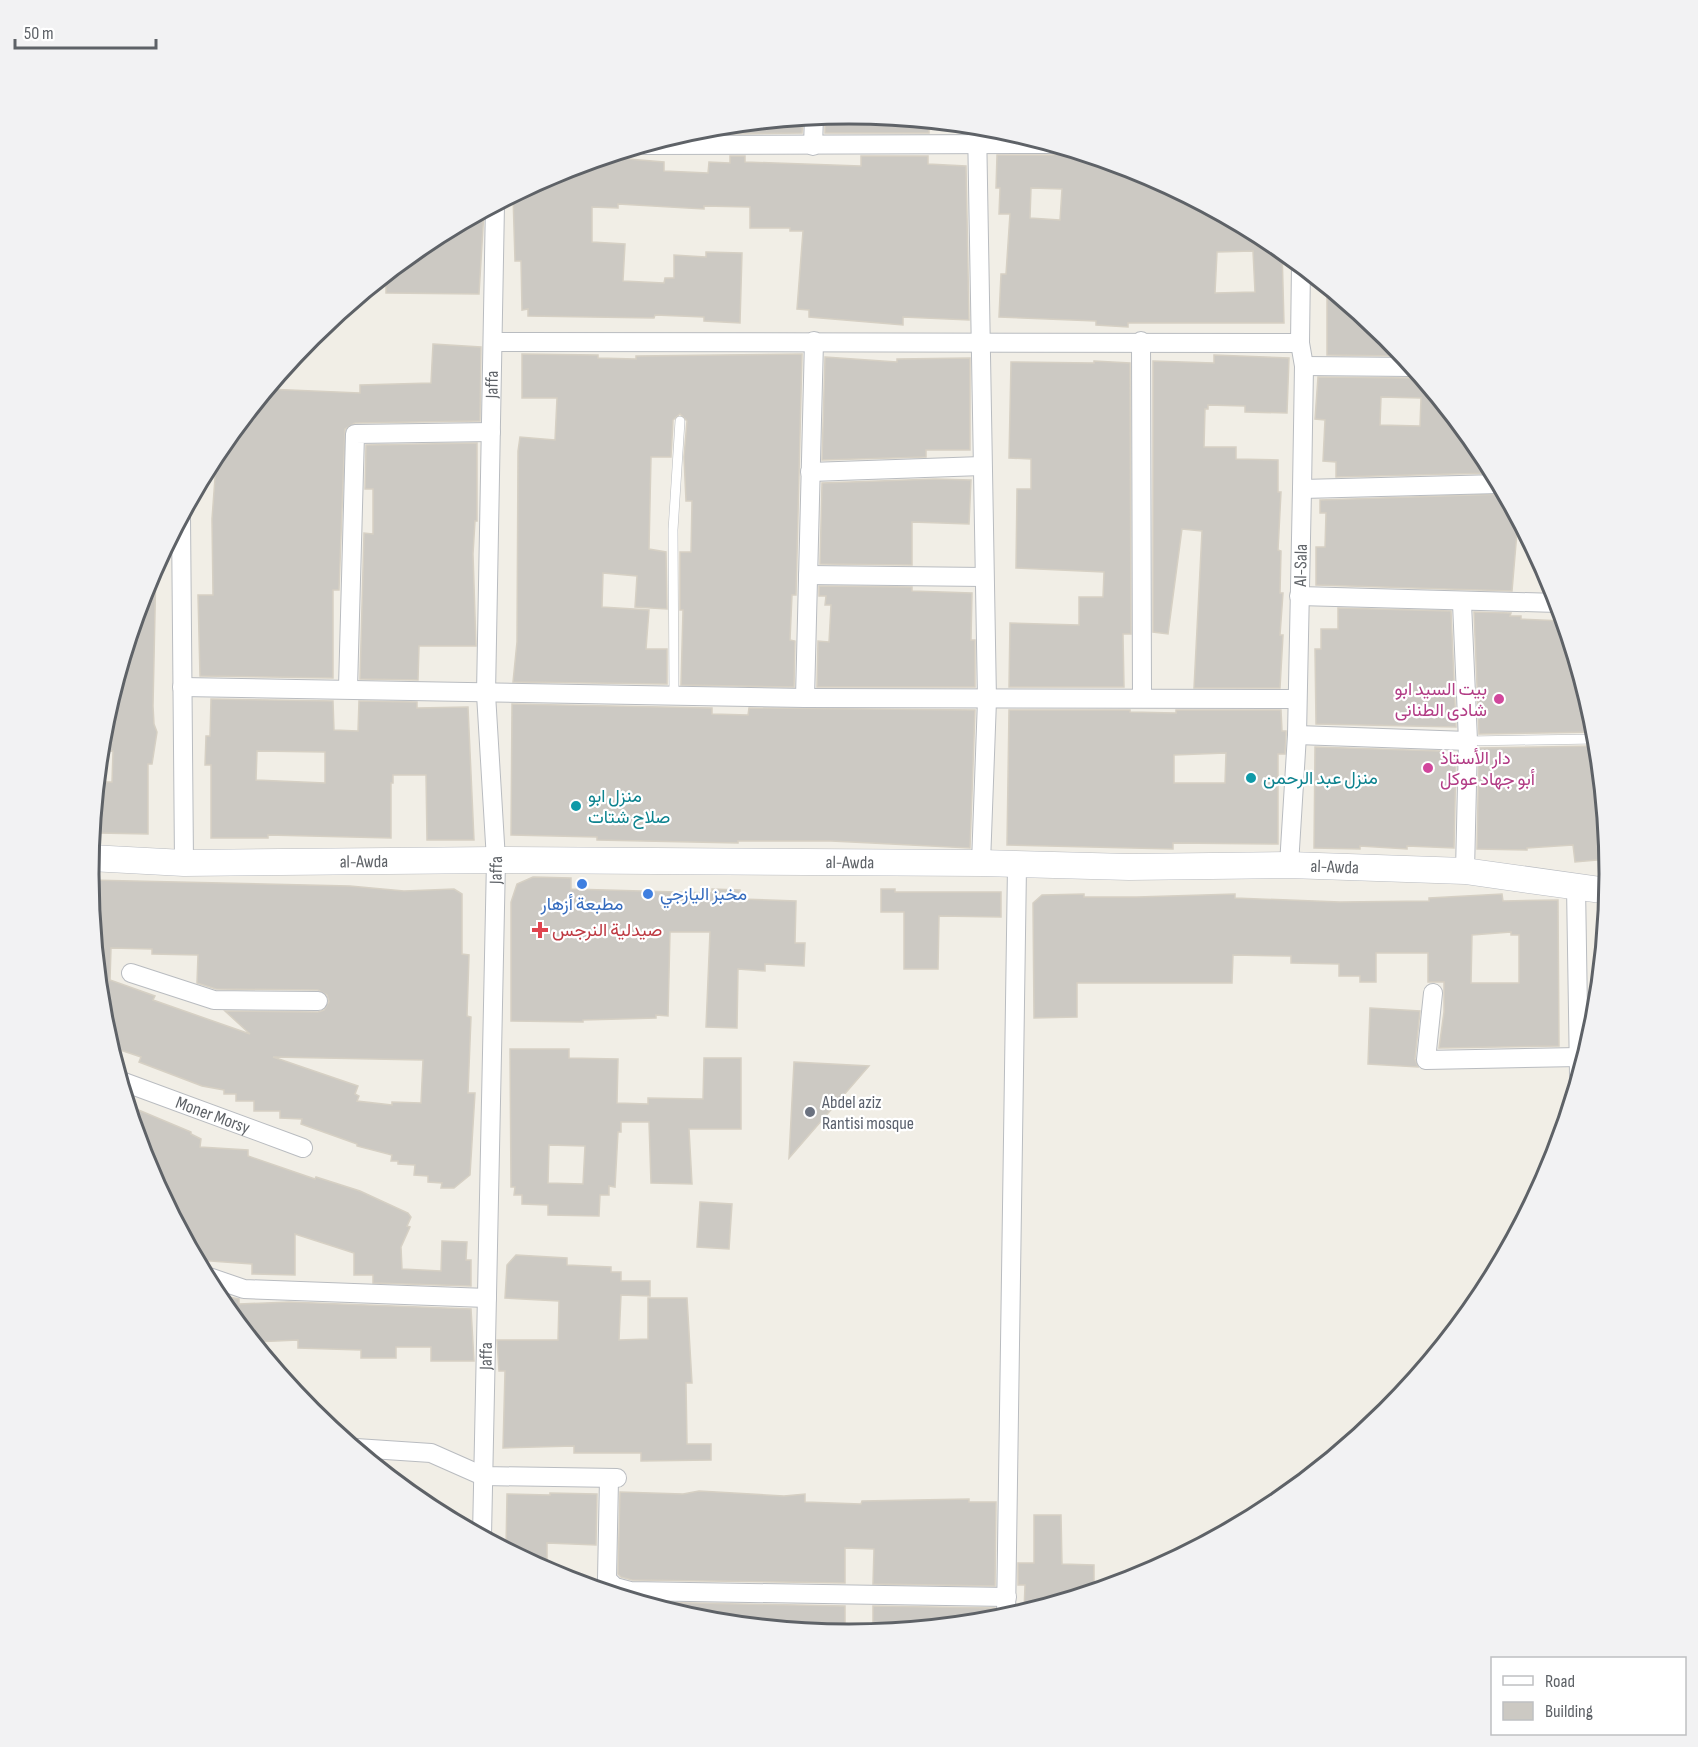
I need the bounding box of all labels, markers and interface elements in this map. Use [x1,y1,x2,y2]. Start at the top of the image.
scale bar [15,12,156,50]
text: 50 m [24,23,54,44]
street label: Jaffa [481,370,503,400]
street label: Al-Sala [1290,544,1312,588]
place label: بيت السيد ابو شادى الطنانى [1395,679,1487,721]
marker: بيت السيد ابو شادى الطنانى [1492,692,1506,706]
place label: دار الأستاذ أبو جهاد عوكل [1440,748,1535,790]
marker: دار الأستاذ أبو جهاد عوكل [1421,761,1435,775]
place label: منزل عبد الرحمن [1263,768,1378,789]
marker: منزل عبد الرحمن [1244,771,1258,785]
place label: منزل ابو صلاح شتات [588,786,670,829]
marker: منزل ابو صلاح شتات [569,799,583,813]
street label: al-Awda [339,851,388,873]
street label: al-Awda [826,852,874,873]
street label: Jaffa [485,856,507,885]
street label: al-Awda [1310,856,1359,878]
marker: مطبعة أزهار [575,877,589,891]
place label: مخبز اليازجي [660,884,747,909]
marker: مخبز اليازجي [641,887,655,901]
place label: مطبعة أزهار [540,894,623,915]
place label: صيدلية النرجس [552,920,662,941]
marker: صيدلية النرجس [533,923,547,937]
street label: Moner Morsy [173,1092,253,1139]
place label: Abdel aziz Rantisi mosque [821,1092,914,1134]
marker: Abdel aziz Rantisi mosque [803,1105,817,1119]
street label: Jaffa [475,1342,497,1371]
legend [1491,1657,1686,1735]
text: Road [1545,1671,1575,1692]
text: Building [1545,1701,1593,1722]

